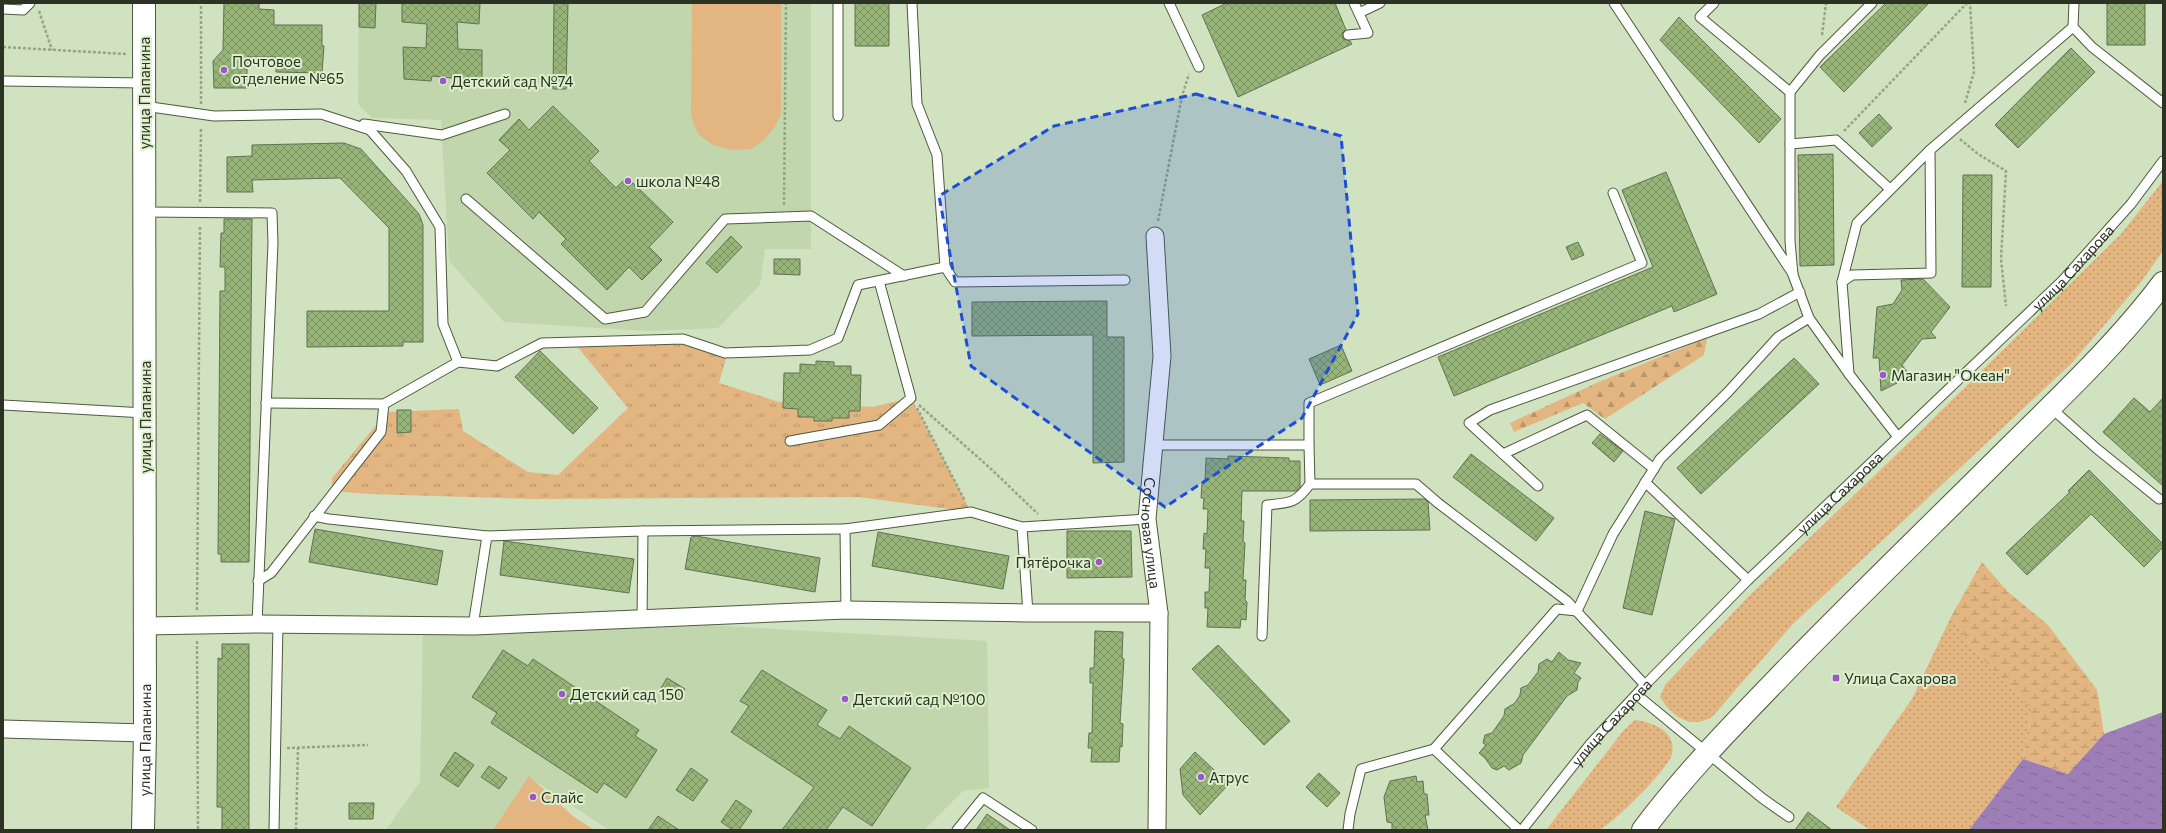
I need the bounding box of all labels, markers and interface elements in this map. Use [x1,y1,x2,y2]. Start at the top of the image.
street label: улица Папанина [135,37,153,149]
place label: Почтовое отделение №65 [232,52,344,87]
marker: Почтовое отделение №65 [219,65,229,75]
place label: Детский сад №74 [451,72,574,90]
marker: Детский сад №74 [438,76,448,86]
place label: школа №48 [636,172,720,190]
marker: школа №48 [623,176,633,186]
street label: улица Сахарова [2028,221,2117,314]
street label: улица Папанина [136,361,154,473]
place label: Магазин "Океан" [1891,366,2010,384]
marker: Магазин "Океан" [1878,370,1888,380]
street label: улица Сахарова [1793,448,1886,538]
street label: Сосновая улица [1138,477,1165,590]
place label: Пятёрочка [1016,553,1091,571]
marker: Пятёрочка [1094,557,1104,567]
place label: Улица Сахарова [1844,669,1957,687]
marker: Улица Сахарова [1831,673,1841,683]
street label: улица Сахарова [1567,675,1655,769]
street label: улица Папанина [135,684,154,797]
place label: Детский сад 150 [570,685,684,703]
marker: Детский сад 150 [557,689,567,699]
place label: Детский сад №100 [853,690,986,708]
marker: Детский сад №100 [840,694,850,704]
place label: Атрус [1209,768,1249,786]
marker: Атрус [1196,772,1206,782]
place label: Слайс [541,788,584,806]
marker: Слайс [528,792,538,802]

